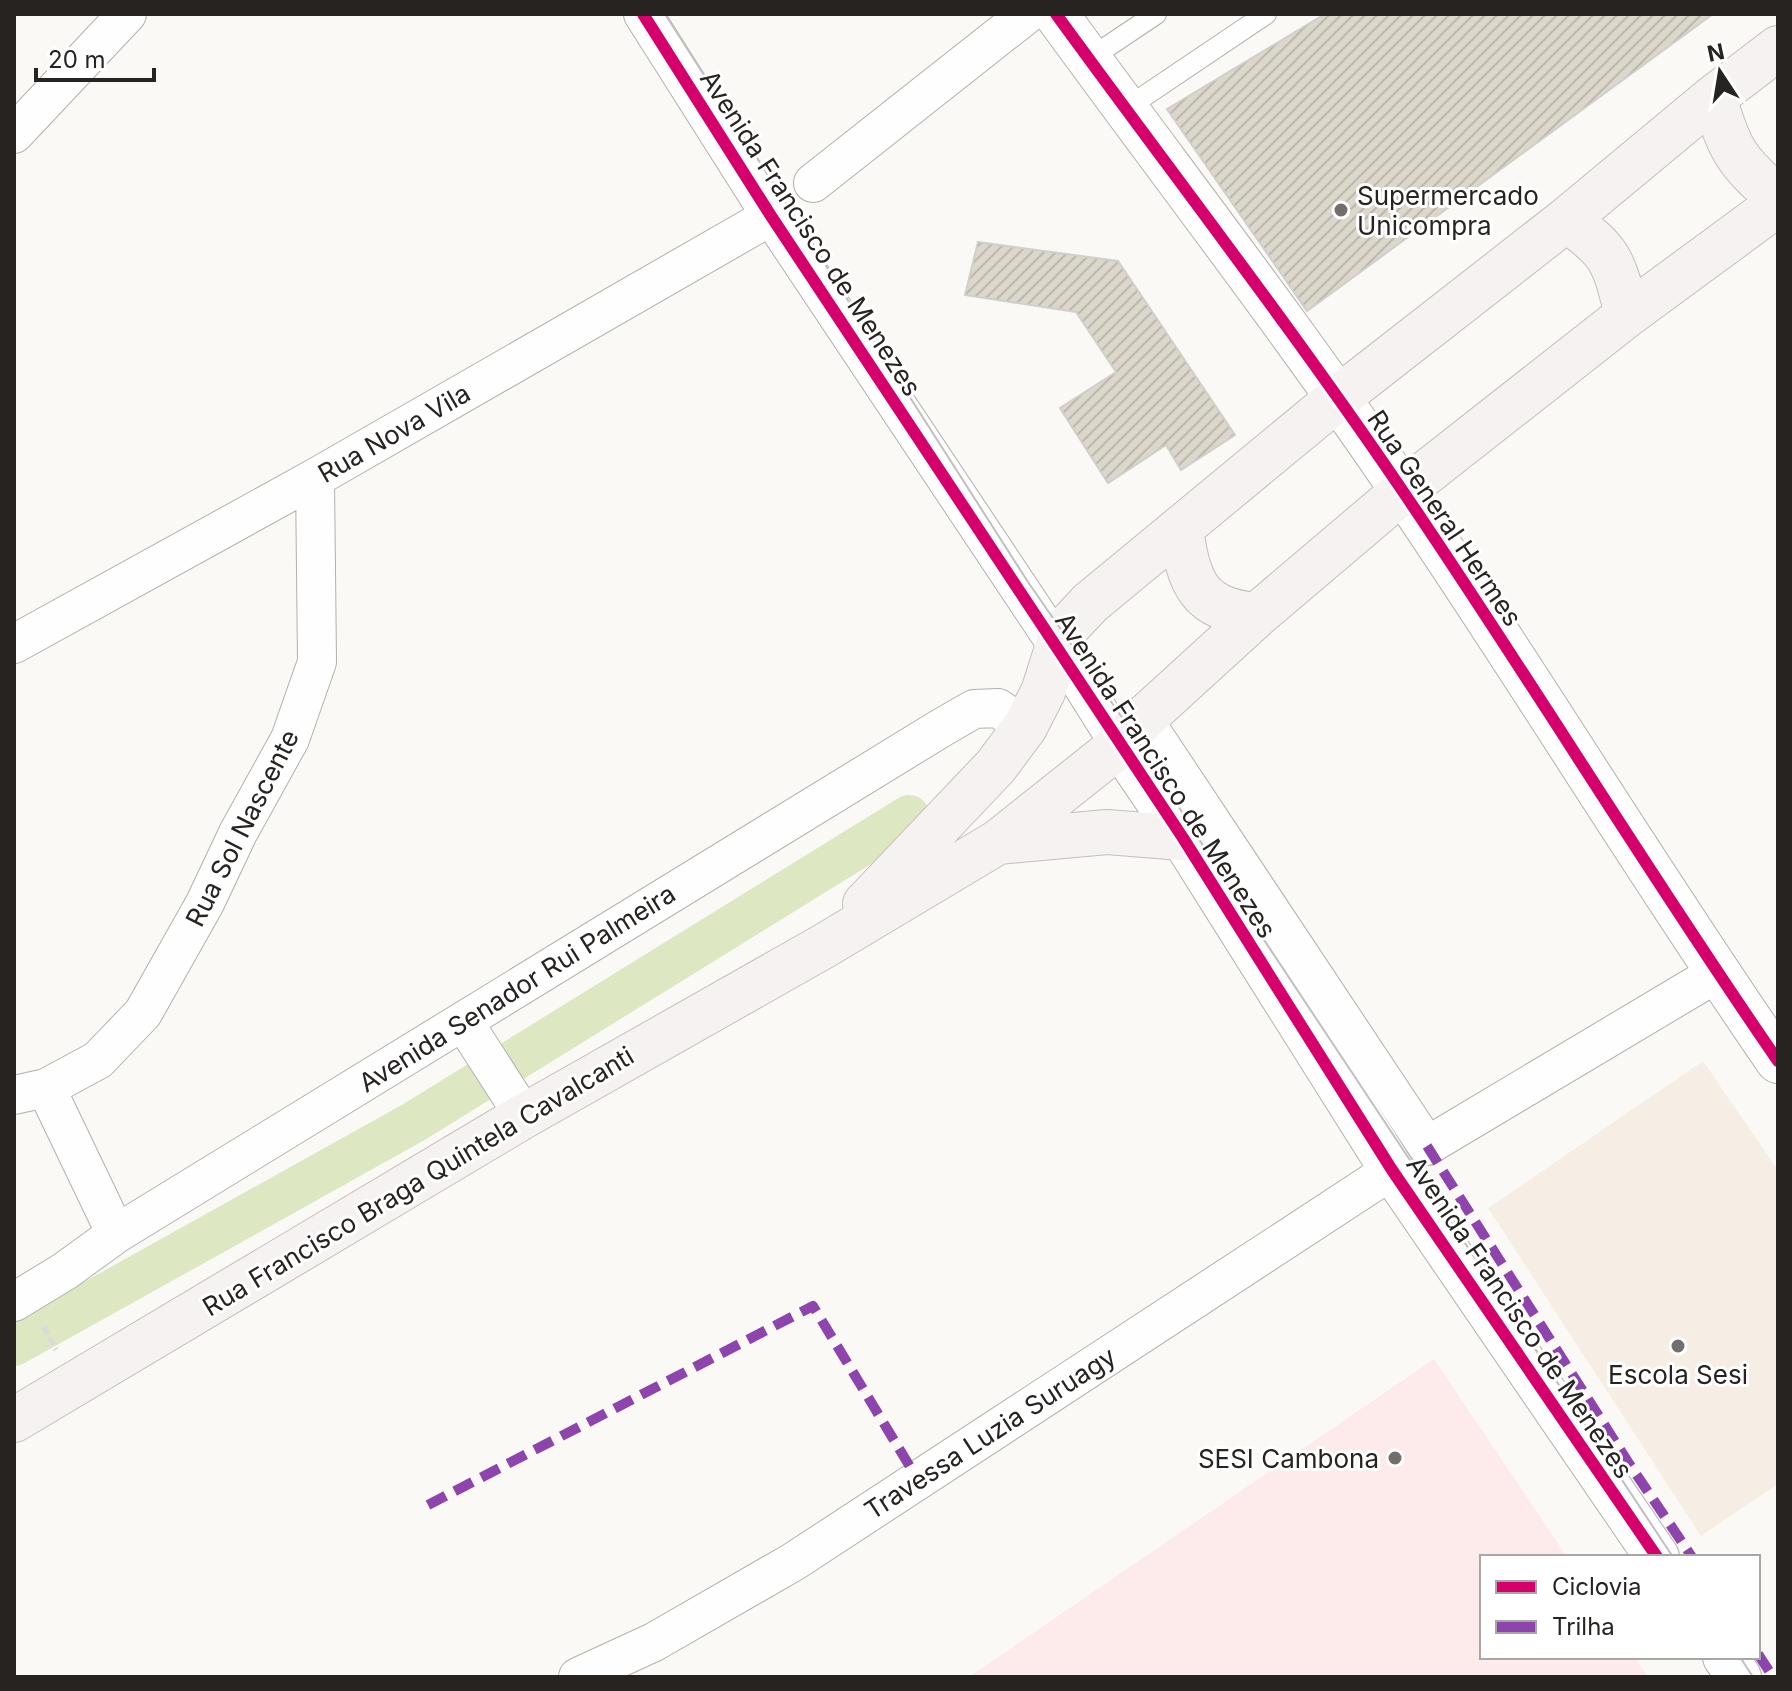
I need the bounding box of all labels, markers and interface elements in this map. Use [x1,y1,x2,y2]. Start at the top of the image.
scale bar [36,32,154,82]
north arrow [1680,32,1760,112]
text: N [1705,38,1727,67]
text: 20 m [48,45,106,74]
street label: Avenida Francisco de Menezes [694,64,928,402]
place label: Supermercado Unicompra [1357,180,1539,241]
marker: Supermercado Unicompra [1332,201,1350,219]
street label: Rua Nova Vila [313,377,475,489]
street label: Rua General Hermes [1361,404,1529,632]
street label: Avenida Francisco de Menezes [1049,606,1283,944]
street label: Rua Sol Nascente [179,724,305,932]
street label: Avenida Senador Rui Palmeira [353,878,681,1098]
street label: Rua Francisco Braga Quintela Cavalcanti [197,1040,639,1322]
street label: Avenida Francisco de Menezes [1400,1150,1640,1484]
marker: Escola Sesi [1669,1337,1687,1355]
street label: Travessa Luzia Suruagy [859,1340,1121,1526]
place label: Escola Sesi [1608,1359,1748,1390]
place label: SESI Cambona [1198,1443,1379,1474]
marker: SESI Cambona [1386,1449,1404,1467]
legend [1480,1555,1760,1659]
text: Ciclovia [1552,1572,1642,1601]
text: Trilha [1552,1612,1615,1641]

